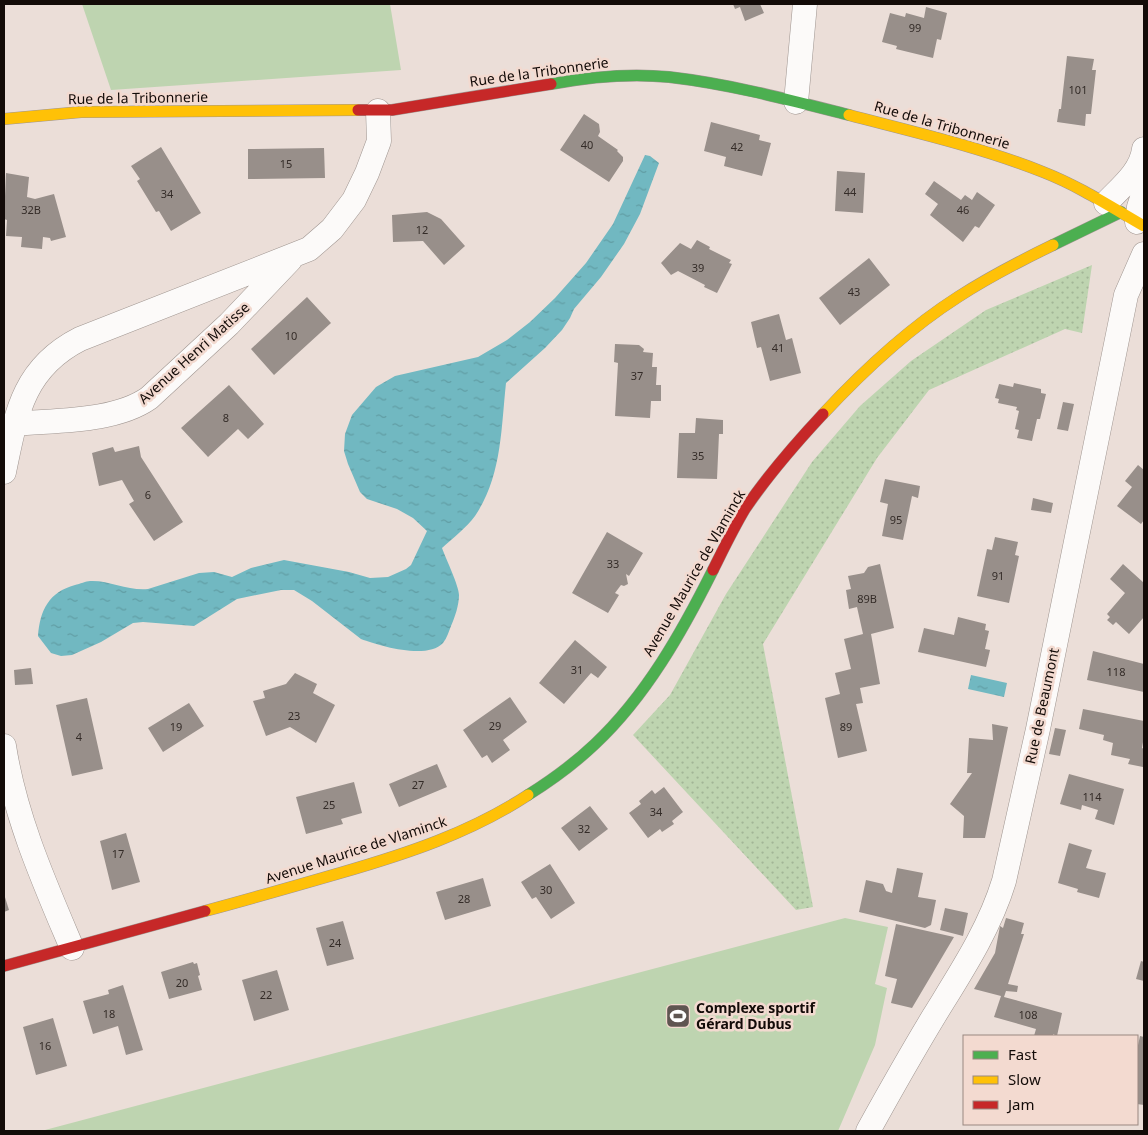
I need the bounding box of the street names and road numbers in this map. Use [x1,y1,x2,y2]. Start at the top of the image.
street label: Rue de la Tribonnerie [468,52,610,91]
street label: Rue de la Tribonnerie [68,87,208,108]
street label: Rue de la Tribonnerie [872,96,1012,153]
street label: Avenue Henri Matisse [134,298,253,408]
street label: Avenue Maurice de Vlaminck [638,486,749,659]
street label: Rue de Beaumont [1020,646,1063,765]
street label: Avenue Maurice de Vlaminck [263,811,449,888]

